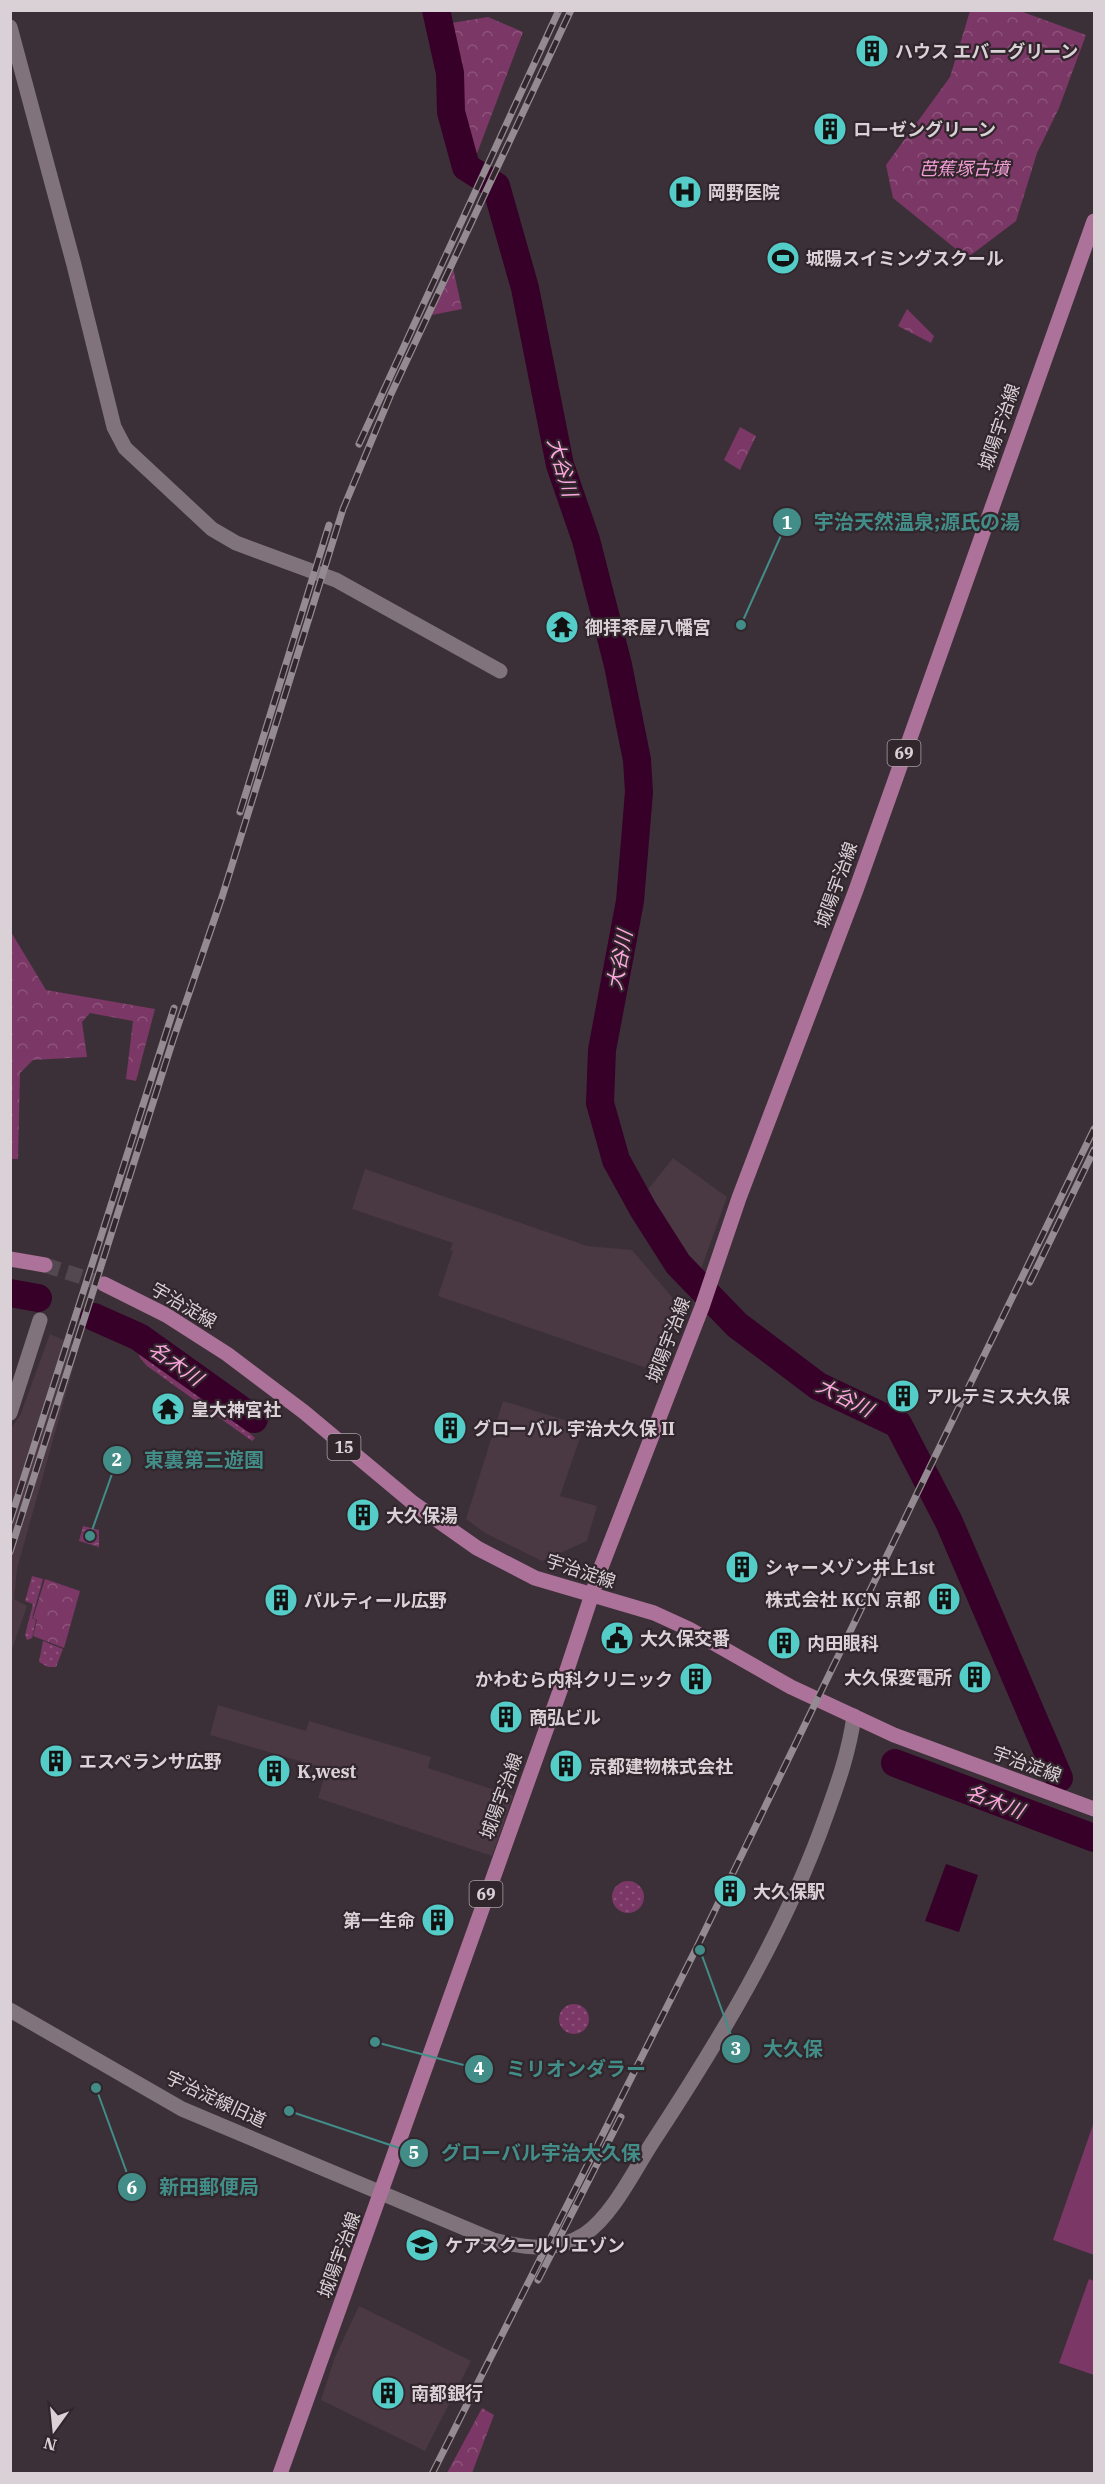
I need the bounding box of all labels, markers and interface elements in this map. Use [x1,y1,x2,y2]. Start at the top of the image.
building icon: ハウス エバーグリーン [854,33,890,69]
place label: ハウス エバーグリーン [895,40,1078,63]
building icon: ローゼングリーン [812,111,848,147]
place label: ローゼングリーン [853,118,996,141]
park label: 芭蕉塚古墳 [919,157,1012,180]
hospital icon: 岡野医院 [667,174,703,210]
place label: 岡野医院 [708,181,780,204]
sports icon: 城陽スイミングスクール [765,240,801,276]
place label: 城陽スイミングスクール [806,247,1004,270]
street label: 城陽宇治線 [973,381,1025,473]
water label: 大谷川 [542,434,585,501]
callout: 宇治天然温泉;源氏の湯 [772,503,1032,541]
text: 宇治天然温泉;源氏の湯 [814,508,1020,535]
text: 1 [782,511,793,534]
temple icon: 御拝茶屋八幡宮 [544,609,580,645]
place label: 御拝茶屋八幡宮 [584,616,711,639]
road number: 69 [888,740,920,766]
street label: 城陽宇治線 [810,839,862,931]
water label: 大谷川 [600,926,638,992]
street label: 宇治淀線 [147,1277,221,1333]
street label: 城陽宇治線 [641,1294,695,1386]
water label: 名木川 [144,1335,210,1392]
water label: 大谷川 [812,1371,880,1424]
building icon: アルテミス大久保 [885,1378,921,1414]
place label: アルテミス大久保 [926,1385,1071,1408]
temple icon: 皇大神宮社 [150,1391,186,1427]
place label: 皇大神宮社 [191,1398,281,1421]
building icon: グローバル 宇治大久保 II [432,1410,468,1446]
place label: グローバル 宇治大久保 II [473,1417,675,1440]
road number: 15 [328,1434,360,1460]
callout: 東裏第三遊園 [102,1441,276,1479]
text: 東裏第三遊園 [144,1446,264,1473]
text: 2 [112,1448,122,1471]
building icon: 大久保湯 [345,1497,381,1533]
place label: 大久保湯 [386,1504,458,1527]
street label: 宇治淀線 [543,1549,619,1593]
building icon: シャーメゾン井上1st [724,1549,760,1585]
place label: シャーメゾン井上1st [765,1556,935,1579]
building icon: 株式会社 KCN 京都 [926,1581,962,1617]
building icon: パルティール広野 [263,1582,299,1618]
place label: 株式会社 KCN 京都 [765,1588,921,1611]
place label: パルティール広野 [304,1589,447,1612]
public building icon: 大久保交番 [599,1620,635,1656]
building icon: 内田眼科 [766,1625,802,1661]
place label: 大久保交番 [640,1627,730,1650]
place label: 内田眼科 [807,1632,879,1655]
building icon: 大久保変電所 [957,1659,993,1695]
building icon: かわむら内科クリニック [678,1661,714,1697]
place label: 大久保変電所 [844,1666,952,1689]
place label: かわむら内科クリニック [475,1668,673,1691]
building icon: 商弘ビル [488,1699,524,1735]
place label: 商弘ビル [529,1706,601,1729]
street label: 宇治淀線 [989,1741,1065,1787]
building icon: エスペランサ広野 [38,1743,74,1779]
building icon: 京都建物株式会社 [548,1748,584,1784]
place label: エスペランサ広野 [79,1750,222,1773]
street label: 城陽宇治線 [475,1750,527,1842]
building icon: K,west [256,1753,292,1789]
place label: 京都建物株式会社 [589,1755,733,1778]
place label: K,west [297,1760,357,1783]
water label: 名木川 [962,1778,1030,1825]
building icon: 大久保駅 [712,1873,748,1909]
place label: 大久保駅 [753,1880,825,1903]
road number: 69 [470,1881,502,1907]
building icon: 第一生命 [420,1902,456,1938]
place label: 第一生命 [343,1909,415,1932]
callout: 大久保 [721,2030,835,2068]
text: 大久保 [763,2035,823,2062]
text: 3 [731,2037,741,2060]
callout: ミリオンダラー [464,2050,658,2088]
text: ミリオンダラー [506,2055,646,2082]
text: 4 [474,2057,485,2080]
street label: 宇治淀線旧道 [162,2066,270,2132]
callout: グローバル宇治大久保 [399,2134,653,2172]
text: グローバル宇治大久保 [441,2139,641,2166]
text: 5 [409,2141,419,2164]
callout: 新田郵便局 [117,2168,271,2206]
text: 新田郵便局 [159,2173,259,2200]
text: 6 [127,2176,138,2199]
street label: 城陽宇治線 [313,2209,365,2301]
school or university icon: ケアスクールリエゾン [404,2227,440,2263]
place label: ケアスクールリエゾン [445,2234,625,2257]
building icon: 南都銀行 [370,2375,406,2411]
place label: 南都銀行 [411,2382,483,2405]
north arrow [24,2400,84,2460]
text: N [41,2433,59,2456]

